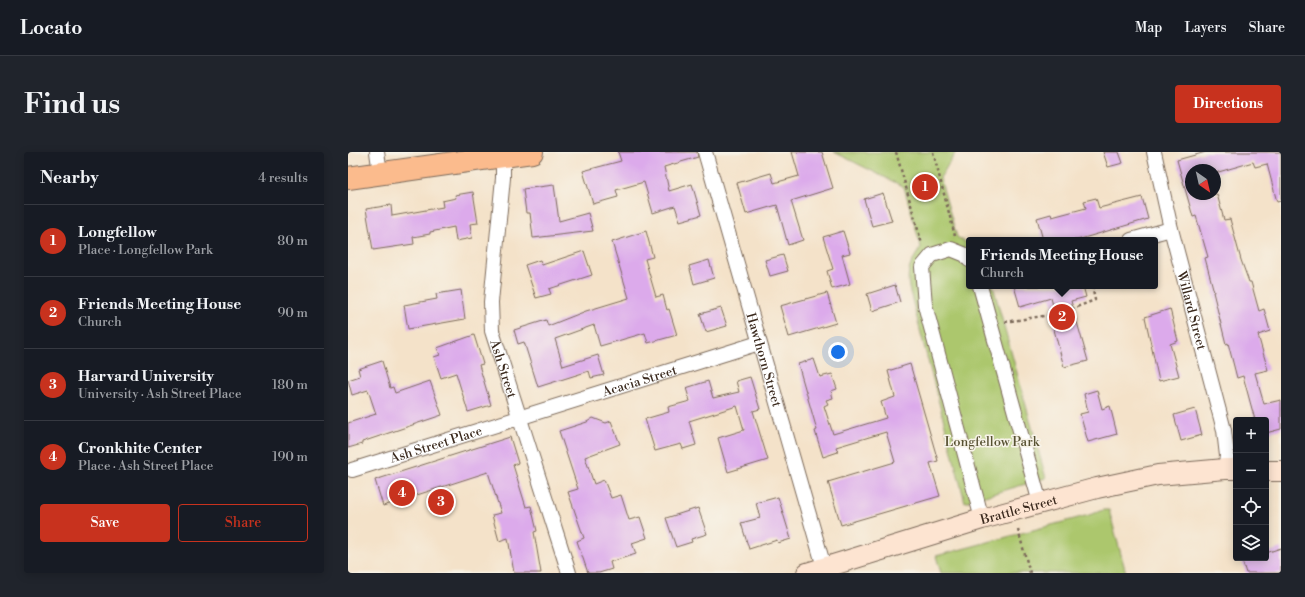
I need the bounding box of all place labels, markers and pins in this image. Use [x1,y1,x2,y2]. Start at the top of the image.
pin: 1 [912,172,938,202]
pin: 2 [1049,302,1075,332]
pin: 4 [389,478,415,508]
pin: 3 [428,487,454,517]

